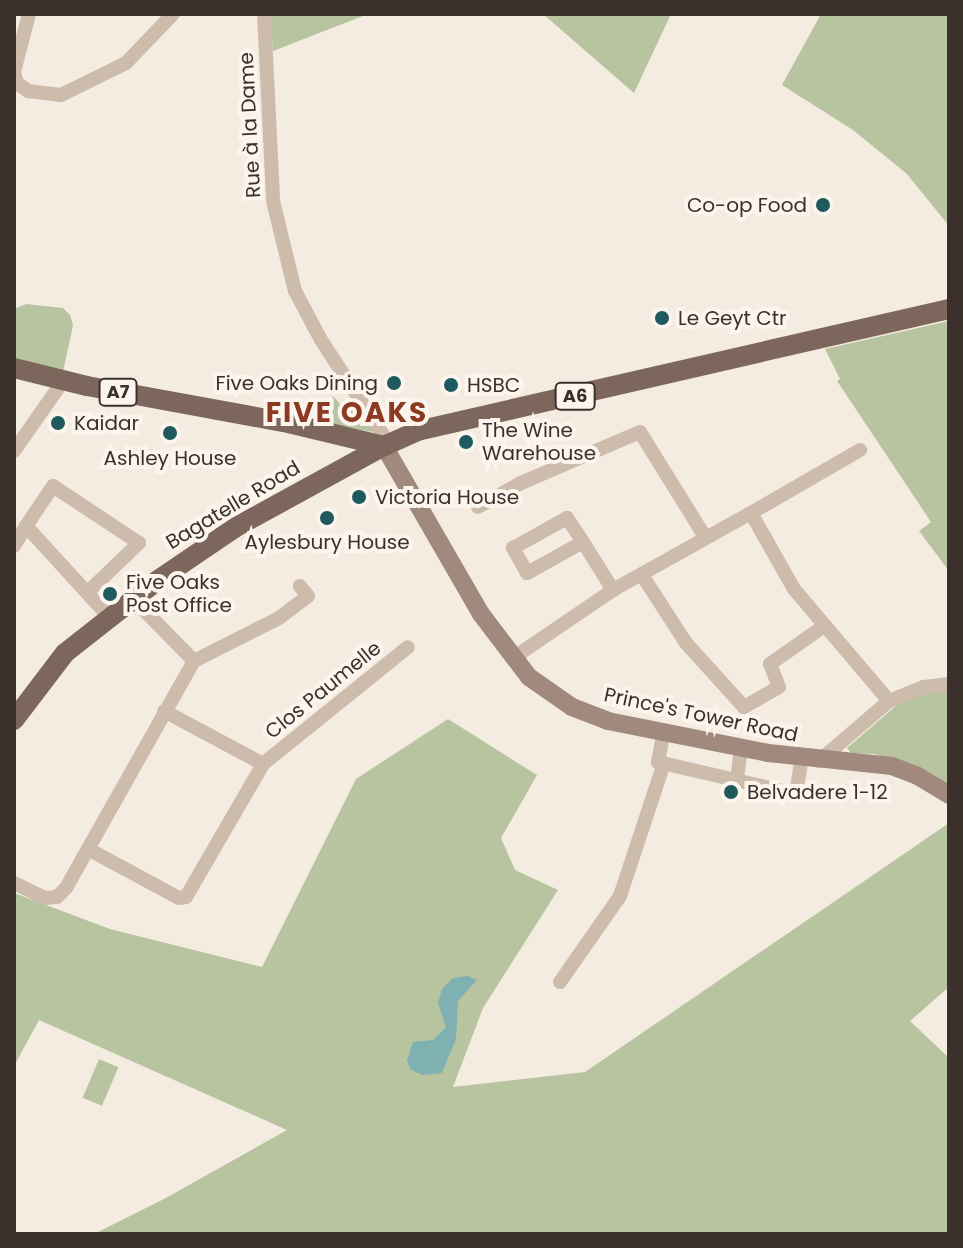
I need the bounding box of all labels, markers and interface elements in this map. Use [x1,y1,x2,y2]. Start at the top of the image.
street label: Rue à la Dame [234,51,266,199]
place label: Co-op Food [687,193,807,217]
marker: Co-op Food [814,196,832,214]
place label: Le Geyt Ctr [678,306,786,330]
marker: Le Geyt Ctr [653,309,671,327]
place label: Five Oaks Dining [216,371,378,395]
place label: HSBC [467,373,520,397]
marker: Five Oaks Dining [385,374,403,392]
marker: HSBC [442,376,460,394]
road number: A7 [98,378,138,406]
road number: A6 [553,382,597,410]
district label: FIVE OAKS [266,396,428,430]
place label: Kaidar [74,411,139,435]
marker: Kaidar [49,414,67,432]
place label: The Wine Warehouse [482,418,596,465]
marker: Ashley House [161,424,179,442]
marker: The Wine Warehouse [457,433,475,451]
place label: Ashley House [104,446,236,470]
street label: Bagatelle Road [162,456,304,554]
place label: Victoria House [375,485,519,509]
marker: Victoria House [350,488,368,506]
marker: Aylesbury House [318,509,336,527]
place label: Aylesbury House [244,530,410,554]
place label: Five Oaks Post Office [126,570,232,617]
marker: Five Oaks Post Office [101,585,119,603]
street label: Clos Paumelle [260,636,386,744]
street label: Prince's Tower Road [602,683,800,747]
place label: Belvadere 1-12 [747,780,888,804]
marker: Belvadere 1-12 [722,783,740,801]

